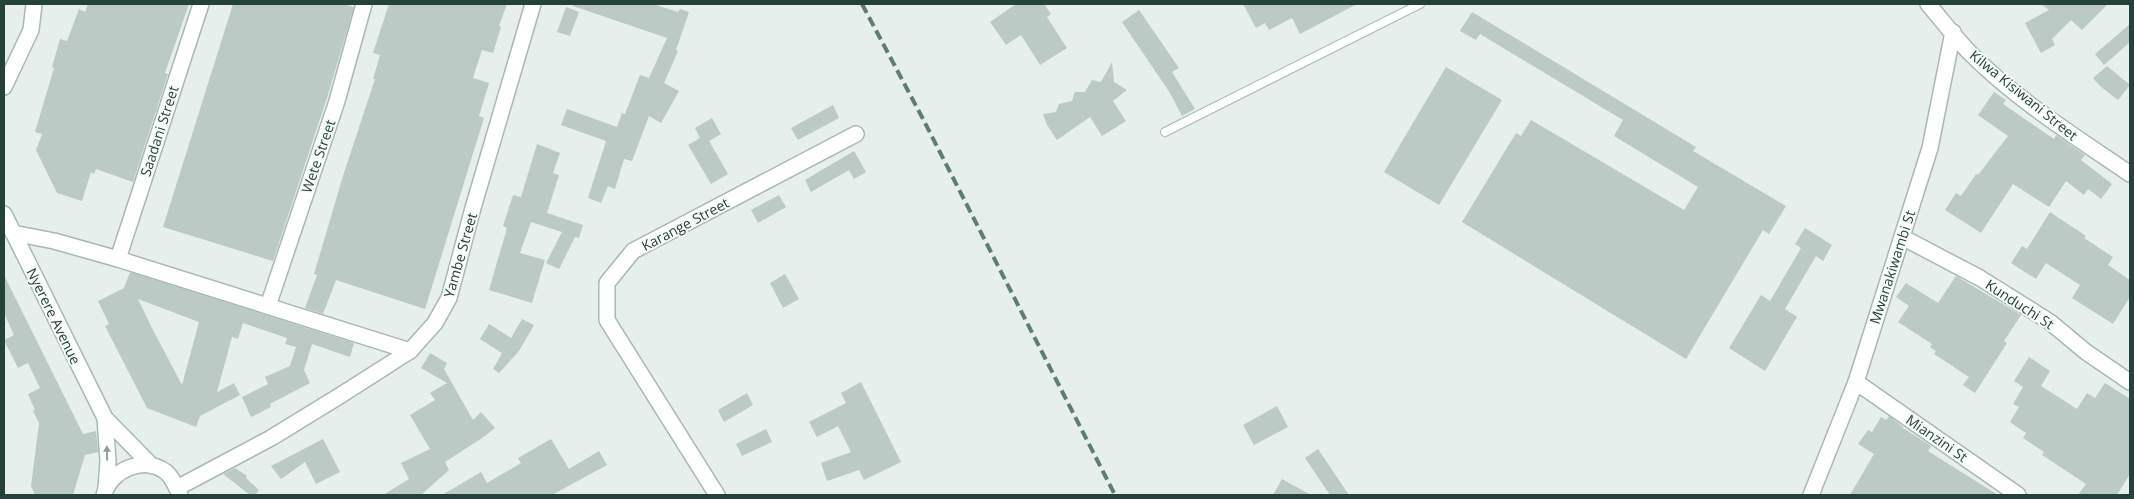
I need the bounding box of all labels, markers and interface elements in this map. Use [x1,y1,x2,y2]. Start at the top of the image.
street label: Kilwa Kisiwani Street [1966,46,2082,144]
street label: Saadani Street [135,83,183,179]
street label: Wete Street [297,117,339,195]
street label: Karange Street [638,193,732,255]
street label: Mwanakiwambi St [1865,208,1919,326]
street label: Yambe Street [439,210,481,300]
street label: Nyerere Avenue [22,265,86,367]
street label: Kunduchi St [1982,275,2058,333]
street label: Mianzini St [1902,410,1972,466]
one-way arrow [103,445,111,461]

